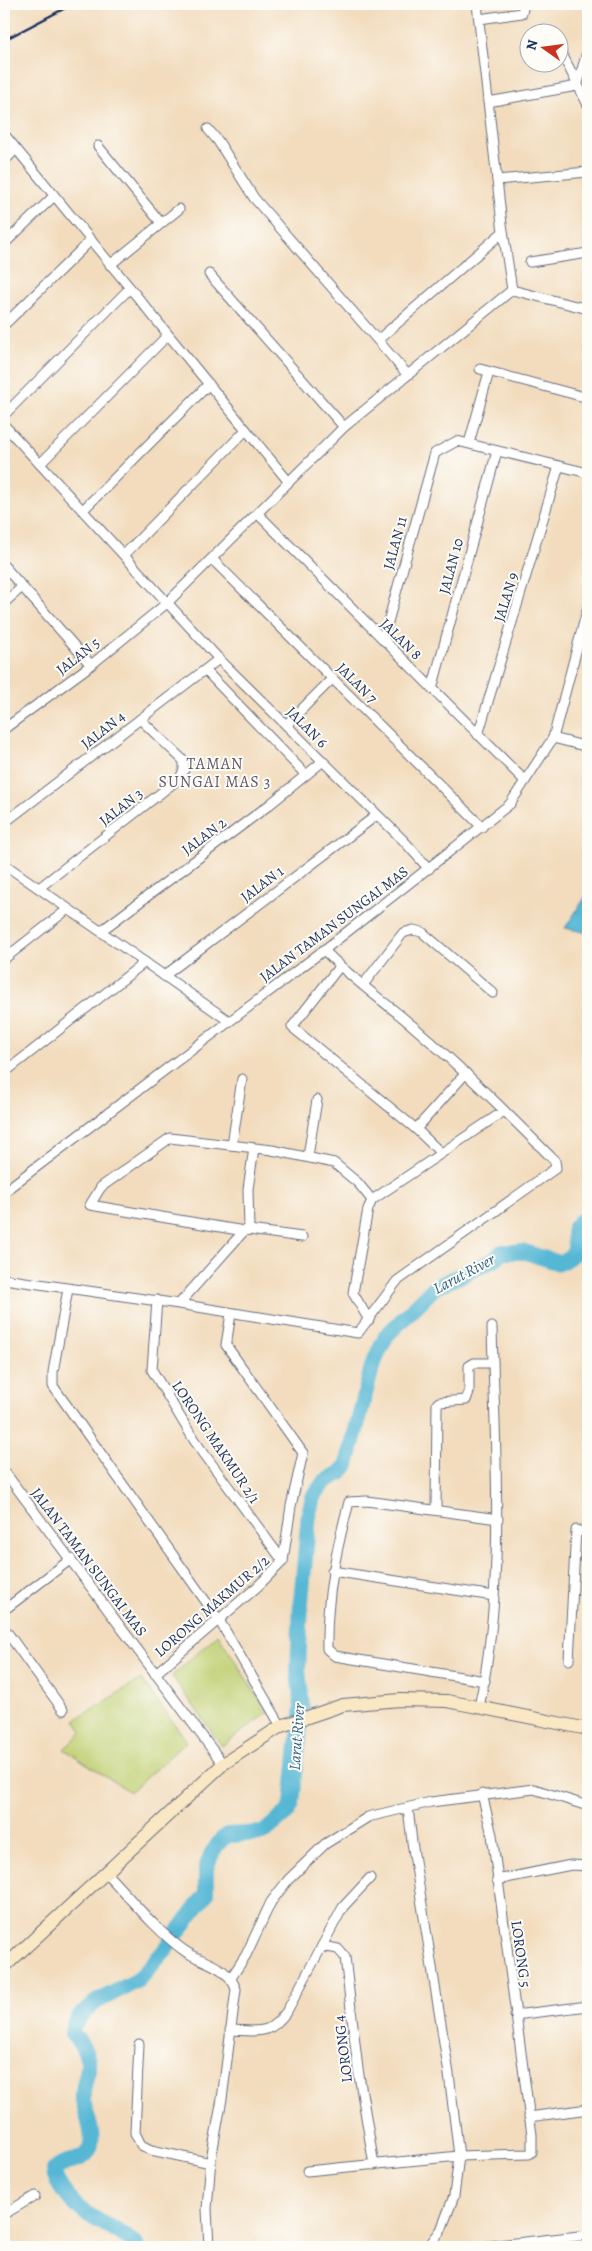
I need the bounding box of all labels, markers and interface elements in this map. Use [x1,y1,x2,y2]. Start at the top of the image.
north arrow [520,22,570,72]
text: N [521,38,542,52]
street label: JALAN 11 [378,514,412,572]
street label: JALAN 10 [434,536,468,596]
street label: JALAN 9 [489,570,523,624]
street label: JALAN 8 [376,614,426,664]
street label: JALAN 5 [52,633,104,679]
street label: JALAN 7 [332,658,382,708]
street label: JALAN 6 [282,702,332,752]
street label: JALAN 4 [77,706,129,754]
district label: TAMAN SUNGAI MAS 3 [158,753,272,793]
street label: JALAN 3 [95,784,147,830]
street label: JALAN 2 [178,813,230,859]
street label: JALAN 1 [236,861,288,907]
street label: JALAN TAMAN SUNGAI MAS [256,861,412,987]
water label: Larut River [429,1248,499,1299]
street label: LORONG MAKMUR 2/1 [167,1377,265,1507]
street label: JALAN TAMAN SUNGAI MAS [26,1484,152,1640]
street label: LORONG MAKMUR 2/2 [150,1550,274,1662]
water label: Larut River [284,1702,310,1771]
street label: LORONG 5 [506,1919,536,1989]
street label: LORONG 4 [329,2014,357,2084]

